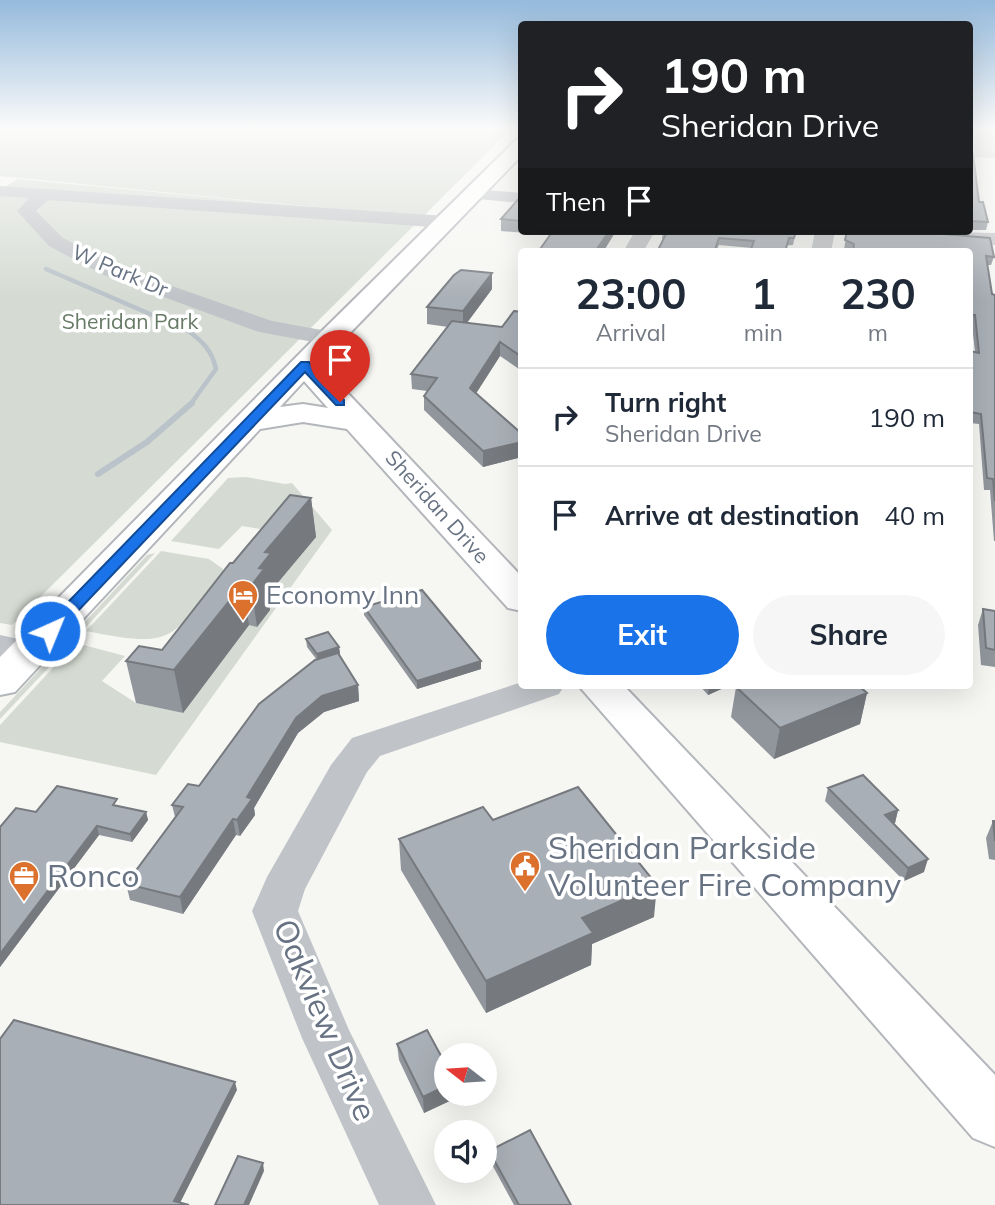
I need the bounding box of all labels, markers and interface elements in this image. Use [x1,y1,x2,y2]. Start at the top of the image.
text: 190 m [661,44,807,105]
icon: right [546,49,637,140]
text: Sheridan Drive [661,105,879,145]
icon: arrive [620,182,658,220]
text: Then [546,185,606,218]
street label: W Park Dr [68,238,173,302]
text: 23:00 [575,267,686,320]
text: 1 [751,267,776,320]
text: 230 [840,267,916,320]
park label: Sheridan Park [62,308,198,334]
text: Arrival [596,318,666,347]
text: min [744,318,783,347]
text: m [868,318,888,347]
pin [310,330,370,402]
icon: arrive [321,341,359,379]
text: Turn right [605,386,726,419]
icon: right [546,398,584,436]
text: 190 m [869,401,945,434]
text: Sheridan Drive [605,419,762,448]
street label: Sheridan Drive [380,444,495,568]
icon: arrive [546,496,584,534]
text: Arrive at destination [605,499,860,532]
text: 40 m [884,499,945,532]
hotel icon: Economy Inn [226,578,260,622]
place label: Economy Inn [266,578,419,611]
position arrow [13,594,87,668]
button: Exit [546,595,739,675]
button: Share [753,595,945,675]
place label: Sheridan Parkside Volunteer Fire Company [548,827,901,904]
public building icon: Sheridan Parkside Volunteer Fire Company [508,849,542,893]
place label: Ronco [47,855,140,895]
office icon: Ronco [7,859,41,903]
street label: Oakview Drive [265,913,386,1126]
north arrow [434,1043,497,1106]
map controls [434,1043,497,1183]
button: sound [434,1120,497,1183]

